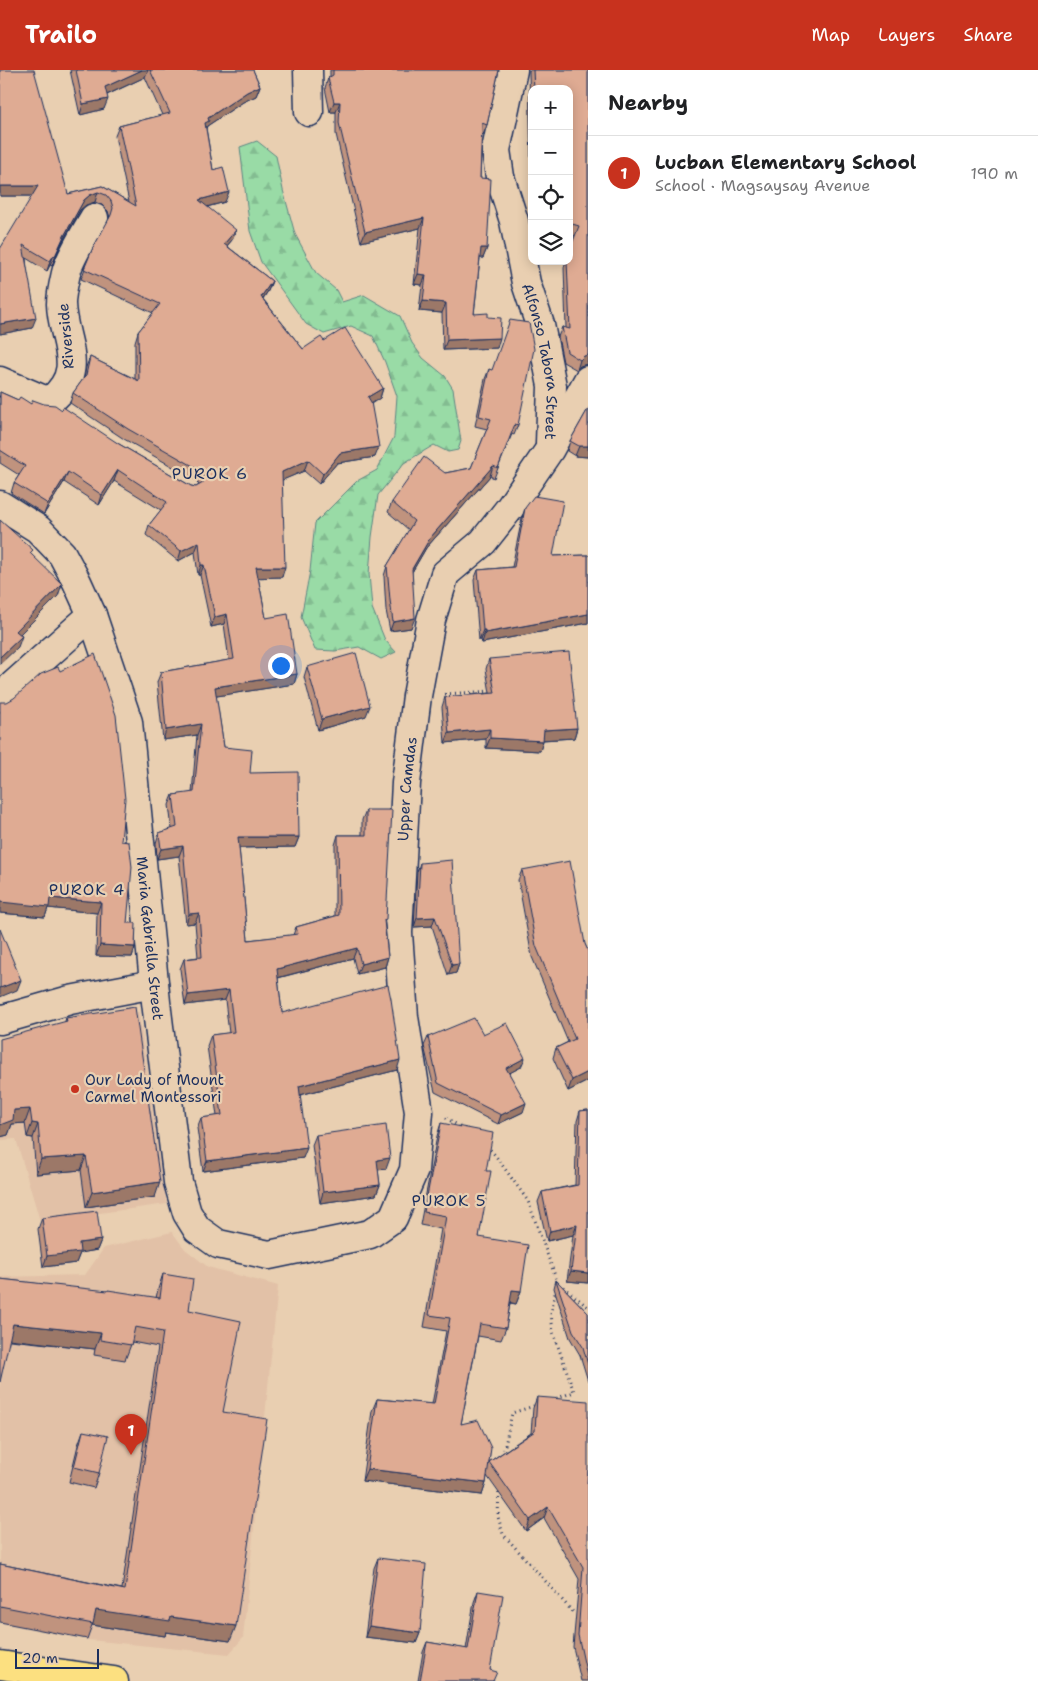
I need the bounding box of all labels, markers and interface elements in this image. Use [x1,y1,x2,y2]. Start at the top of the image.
text: Trailo [25,19,97,51]
text: Map [812,23,850,47]
text: Layers [878,23,935,47]
text: Share [963,23,1013,47]
map controls [528,85,573,265]
button: + [528,85,573,130]
text: Nearby [608,89,688,117]
button: − [528,130,573,175]
text: Lucban Elementary School [655,150,916,175]
text: 1 [620,163,628,184]
text: 190 m [971,163,1018,184]
button: locate [528,175,573,220]
text: School · Magsaysay Avenue [655,175,870,196]
button: layers [528,220,573,265]
street label: Alfonso Tabora Street [517,281,563,440]
street label: Riverside [53,302,79,370]
district label: PUROK 6 [172,463,248,484]
your location [268,653,294,679]
street label: Upper Camdas [393,735,422,842]
street label: Maria Gabriella Street [132,856,168,1021]
district label: PUROK 4 [49,879,125,900]
place label: Our Lady of Mount Carmel Montessori [85,1070,224,1107]
marker: Our Lady of Mount Carmel Montessori [69,1083,81,1095]
district label: PUROK 5 [411,1190,487,1211]
pin: 1 [115,1414,147,1455]
scale bar [15,1646,99,1669]
text: 20 m [22,1649,58,1667]

